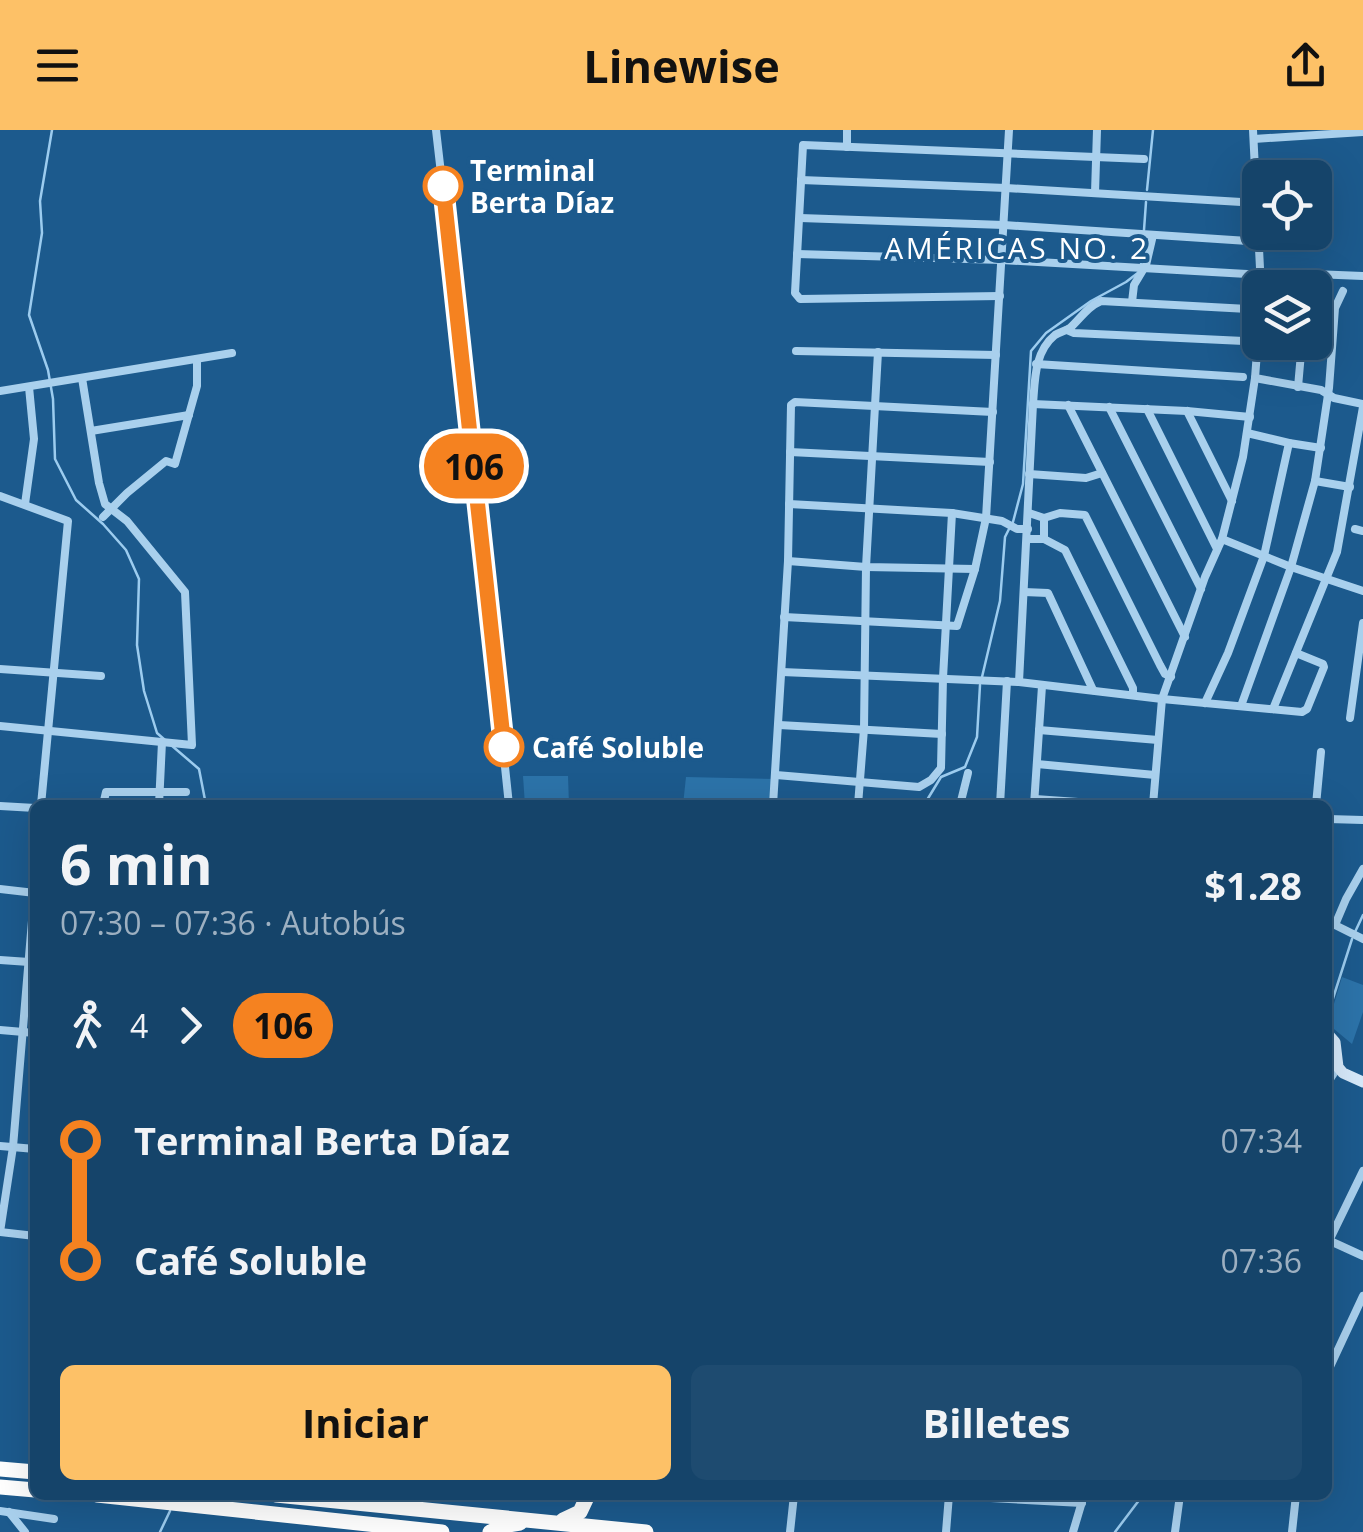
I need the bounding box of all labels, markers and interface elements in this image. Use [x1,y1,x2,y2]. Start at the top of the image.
text: Linewise [583,35,780,96]
icon: menu [30,38,85,93]
icon: share [1278,38,1333,93]
place label: Terminal Berta Díaz [470,151,614,221]
map controls [1242,160,1332,360]
button: locate [1242,160,1332,250]
marker: Terminal Berta Díaz [424,167,462,205]
district label: AMÉRICAS NO. 2 [884,227,1150,268]
button: layers [1242,270,1332,360]
line badge: 106 [416,434,532,498]
text: 106 [444,443,504,490]
marker: Café Soluble [485,728,523,766]
place label: Café Soluble [532,728,704,766]
text: 6 min [60,826,213,901]
text: $1.28 [1204,859,1302,911]
text: 07:30 – 07:36 · Autobús [60,901,406,944]
icon: walk [60,998,115,1053]
icon: forward [163,998,218,1053]
text: 106 [253,1002,313,1049]
text: 4 [130,1004,148,1047]
text: Terminal Berta Díaz [134,1114,510,1166]
text: 07:34 [1220,1119,1302,1162]
text: Café Soluble [134,1234,367,1286]
text: 07:36 [1220,1239,1302,1282]
button: Iniciar [60,1365,671,1480]
button: Billetes [691,1365,1302,1480]

